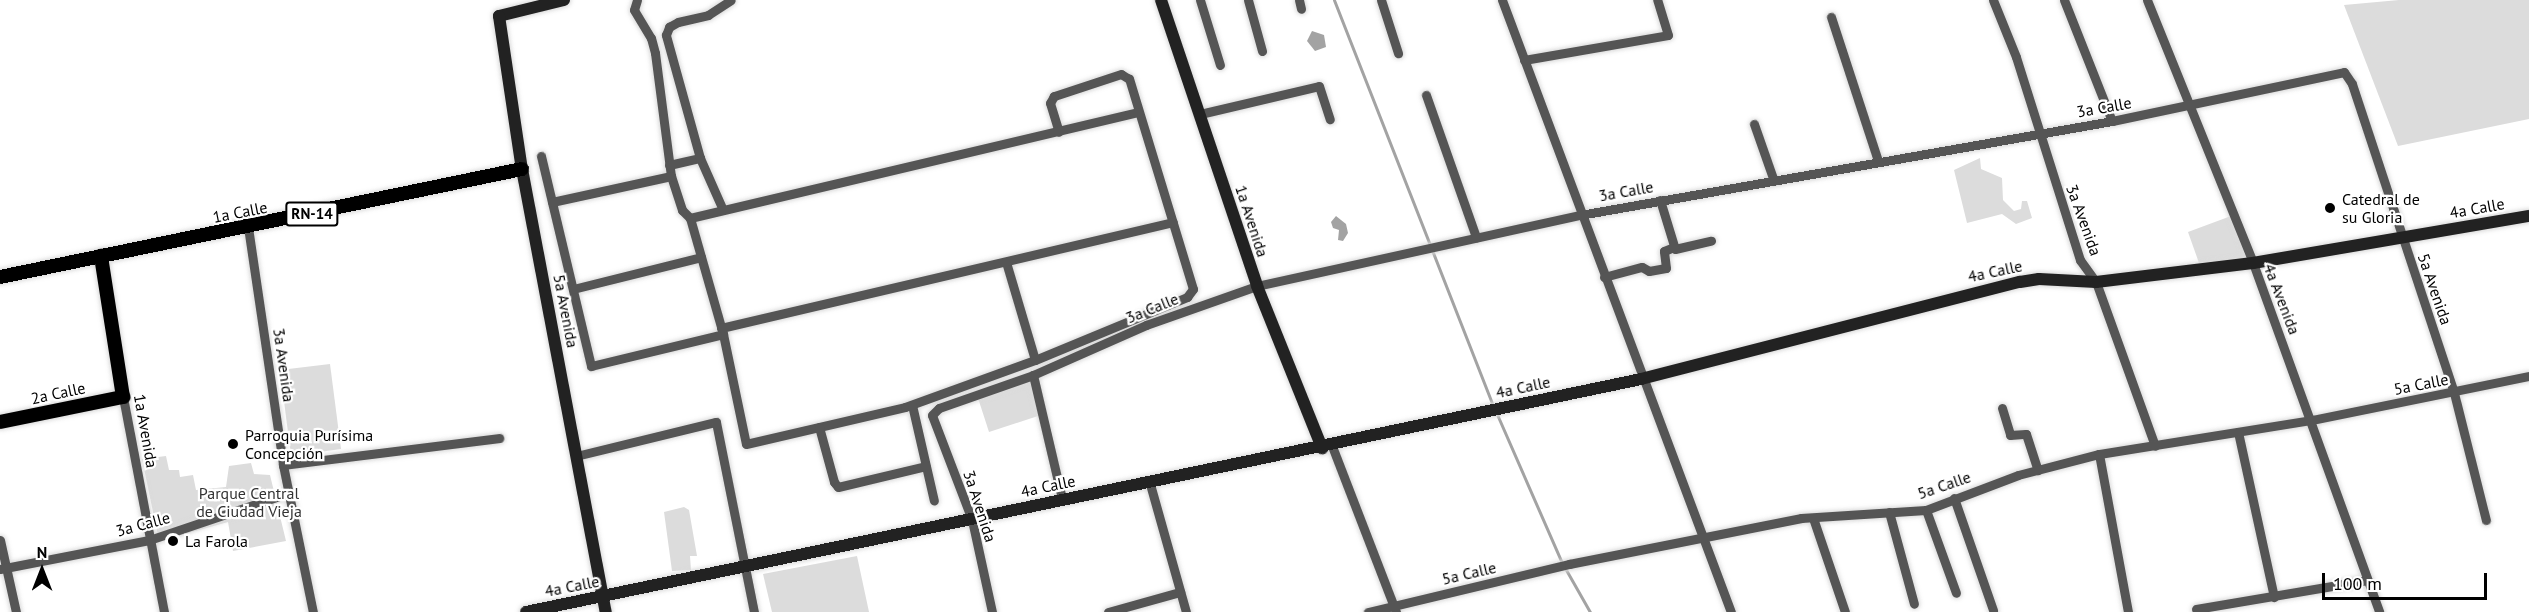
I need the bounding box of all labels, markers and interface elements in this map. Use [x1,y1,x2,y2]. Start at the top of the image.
street label: 3a Calle [2075,93,2133,121]
street label: 3a Calle [1597,177,1655,205]
street label: 3a Avenida [2062,181,2106,259]
street label: 1a Avenida [1231,182,1273,260]
place label: Catedral de su Gloria [2342,189,2420,227]
street label: 4a Calle [2448,194,2506,222]
street label: 1a Calle [211,197,269,227]
marker: Catedral de su Gloria [2323,201,2337,215]
road number: RN-14 [285,202,339,226]
street label: 5a Avenida [2414,250,2456,328]
street label: 4a Calle [1966,256,2024,286]
street label: 4a Avenida [2260,261,2304,337]
street label: 5a Avenida [549,272,583,350]
street label: 3a Calle [1123,289,1181,327]
street label: 3a Avenida [269,327,299,403]
street label: 5a Calle [2392,369,2450,399]
street label: 4a Calle [1494,372,1552,402]
street label: 2a Calle [29,378,87,408]
street label: 1a Avenida [130,392,162,470]
place label: Parroquia Purísima Concepción [245,425,373,463]
marker: Parroquia Purísima Concepción [226,437,240,451]
street label: 3a Avenida [959,467,1001,545]
street label: 5a Calle [1915,467,1973,503]
street label: 4a Calle [1019,471,1077,501]
park label: Parque Central de Ciudad Vieja [196,483,302,521]
street label: 3a Calle [114,508,172,540]
place label: La Farola [185,531,248,551]
marker: La Farola [166,534,180,548]
north arrow [12,540,72,600]
text: N [37,542,47,562]
street label: 5a Calle [1440,557,1498,589]
scale bar [2325,561,2490,599]
street label: 4a Calle [543,571,601,601]
text: 100 m [2333,572,2382,595]

